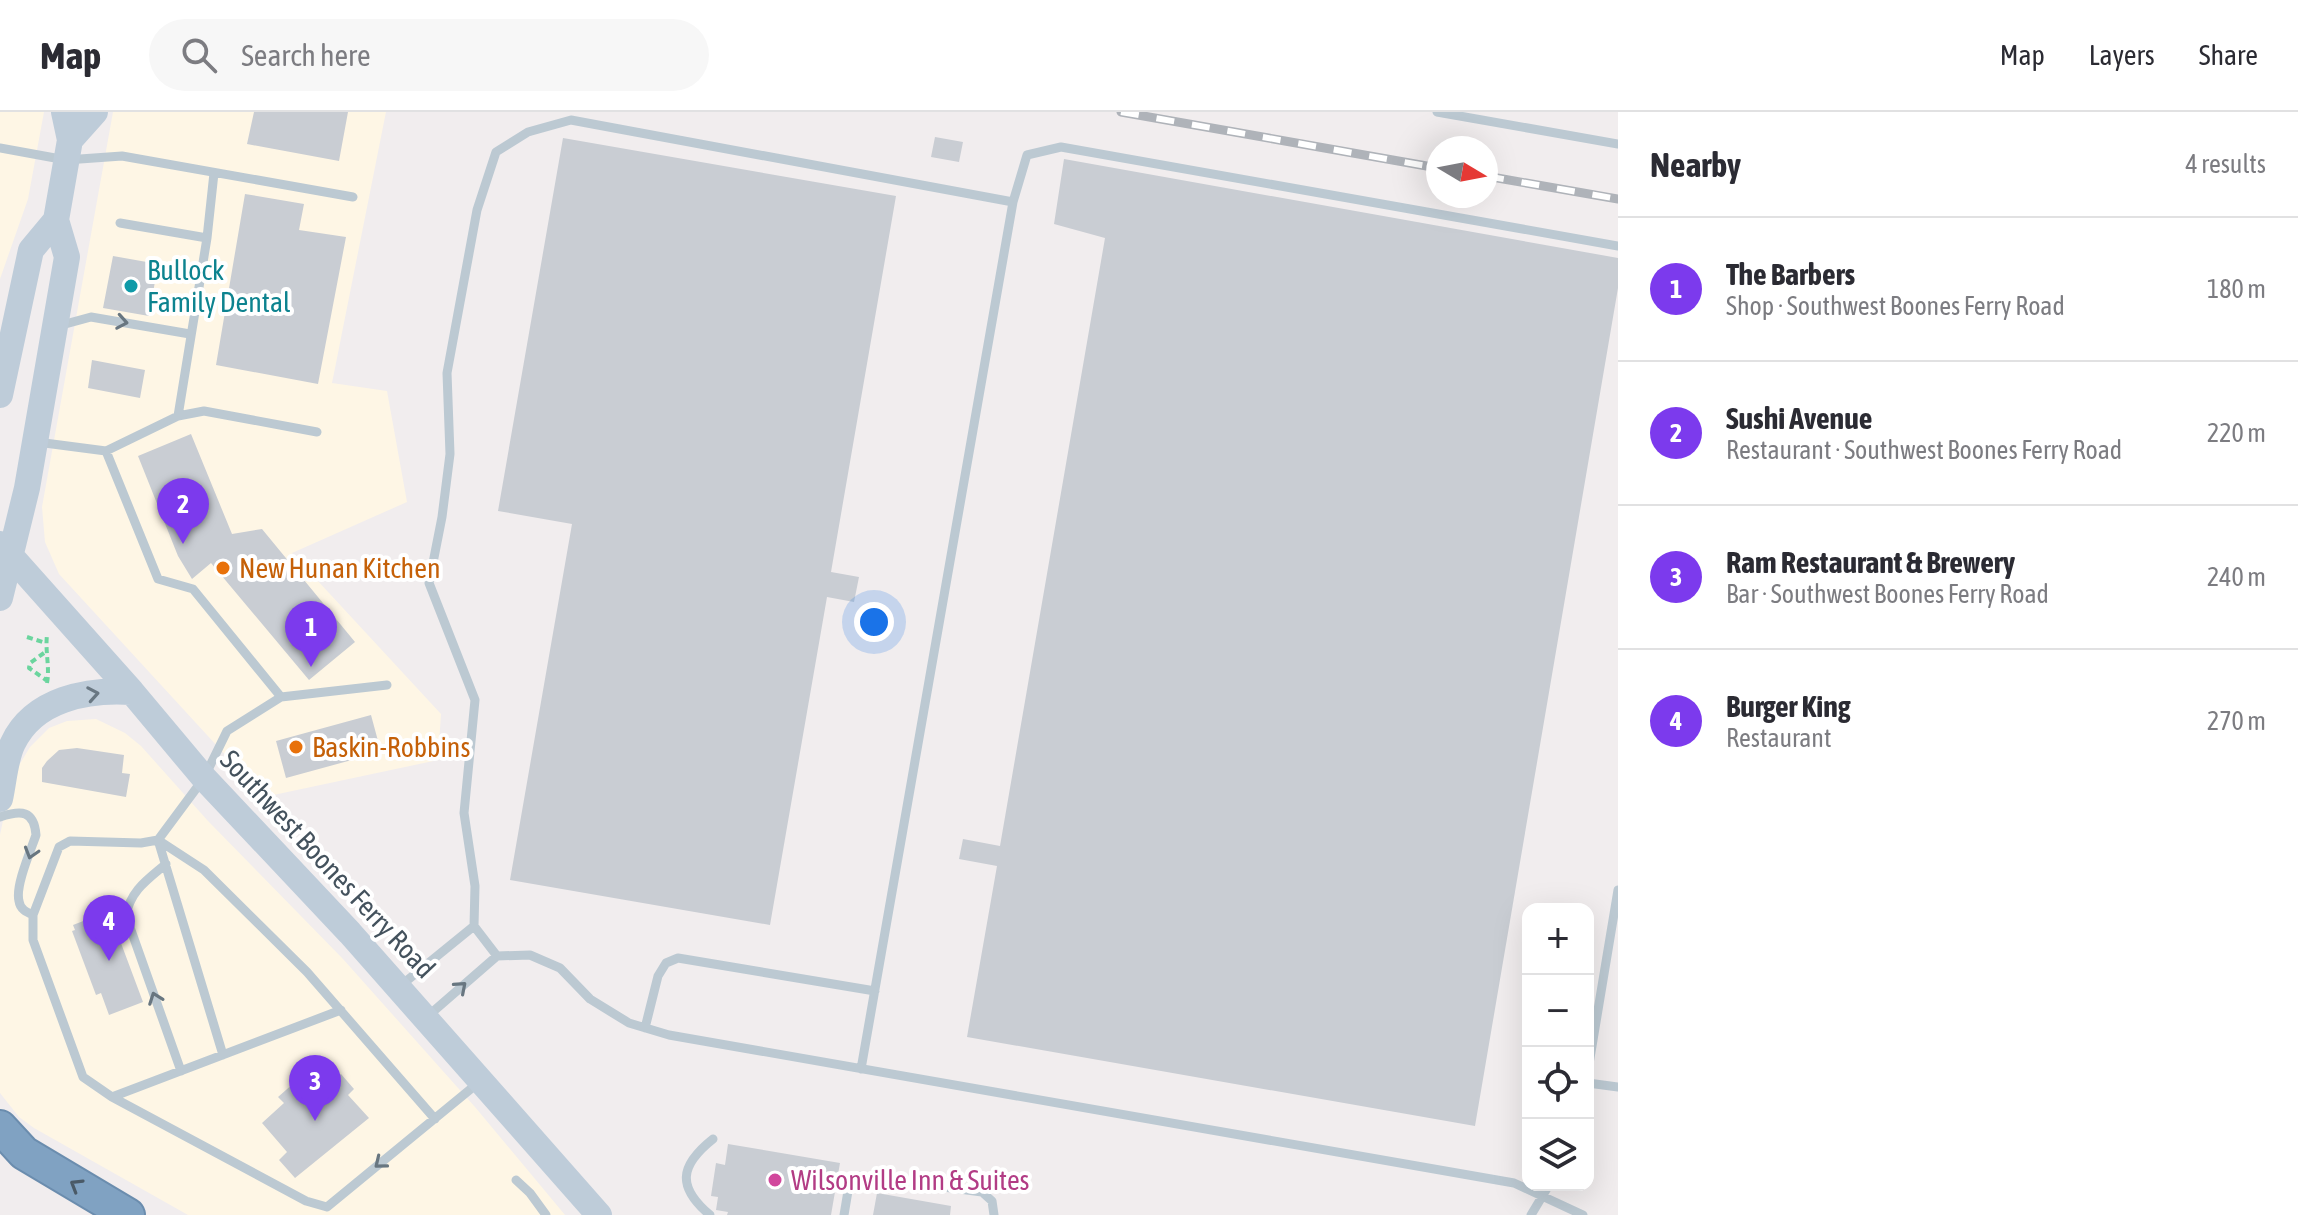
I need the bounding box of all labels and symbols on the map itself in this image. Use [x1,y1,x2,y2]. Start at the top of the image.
north arrow [1426,136,1498,208]
place label: Bullock Family Dental [147,254,291,318]
marker: Bullock Family Dental [122,277,140,295]
one-way arrow [116,313,129,330]
pin: 2 [157,478,209,544]
place label: New Hunan Kitchen [239,552,441,584]
marker: New Hunan Kitchen [214,559,232,577]
pin: 1 [285,601,337,667]
your location [854,602,894,642]
one-way arrow [86,687,99,704]
place label: Baskin-Robbins [312,731,470,763]
marker: Baskin-Robbins [287,738,305,756]
street label: Southwest Boones Ferry Road [214,744,442,984]
one-way arrow [24,845,40,859]
pin: 4 [83,895,135,961]
one-way arrow [451,982,466,997]
one-way arrow [148,992,165,1006]
pin: 3 [289,1055,341,1121]
one-way arrow [374,1153,389,1167]
place label: Wilsonville Inn & Suites [791,1164,1030,1196]
marker: Wilsonville Inn & Suites [766,1171,784,1189]
one-way arrow [70,1179,85,1194]

